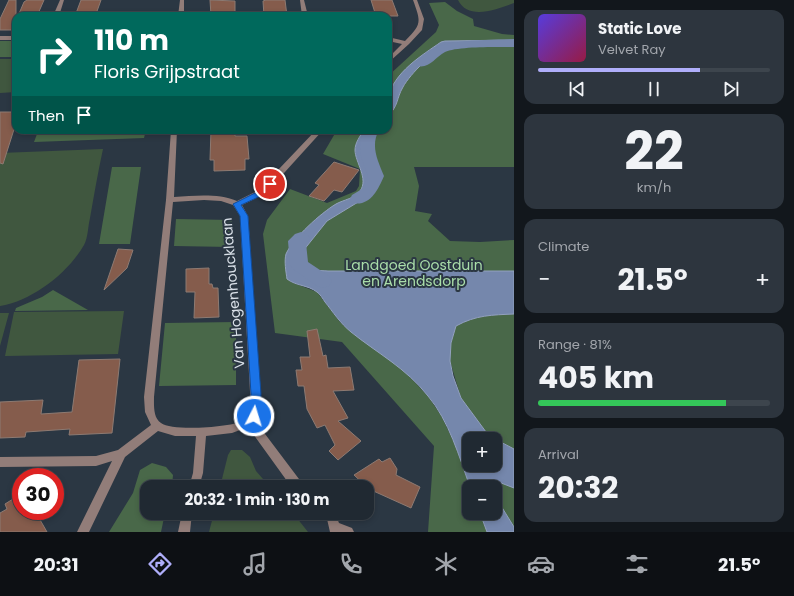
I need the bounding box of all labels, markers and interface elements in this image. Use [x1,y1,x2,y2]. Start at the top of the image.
text: Static Love [598,18,682,39]
text: 110 m [94,21,169,60]
icon: right [28,28,80,80]
text: Velvet Ray [598,40,666,59]
text: Floris Grijpstraat [94,59,240,84]
icon: previous [566,78,588,100]
icon: pause [643,78,665,100]
icon: next [720,78,742,100]
icon: arrive [73,104,95,126]
text: Then [28,105,65,126]
text: 22 [624,115,684,188]
pin [253,167,287,201]
icon: arrive [259,173,281,195]
text: km/h [637,178,671,197]
street label: Van Hogenhoucklaan [216,217,250,369]
text: Climate [538,237,589,256]
park label: Landgoed Oostduin en Arendsdorp [345,255,483,291]
text: 21.5° [617,258,688,301]
text: − [538,264,550,295]
text: + [755,264,770,295]
text: Range · 81% [538,335,612,354]
text: 405 km [538,356,654,399]
position arrow [233,395,275,437]
map controls [462,432,502,520]
button: + [462,432,502,472]
text: Arrival [538,445,579,464]
text: 20:32 [538,466,619,509]
speed limit sign: 30 [12,468,64,520]
button: − [462,480,502,520]
text: 20:32 · 1 min · 130 m [185,489,329,510]
icon: directions [146,550,174,578]
icon: music [241,550,269,578]
icon: phone [337,550,365,578]
icon: climate [432,550,460,578]
icon: car [527,550,555,578]
icon: filters [623,550,651,578]
text: 20:31 [34,552,78,577]
text: 21.5° [718,552,760,577]

